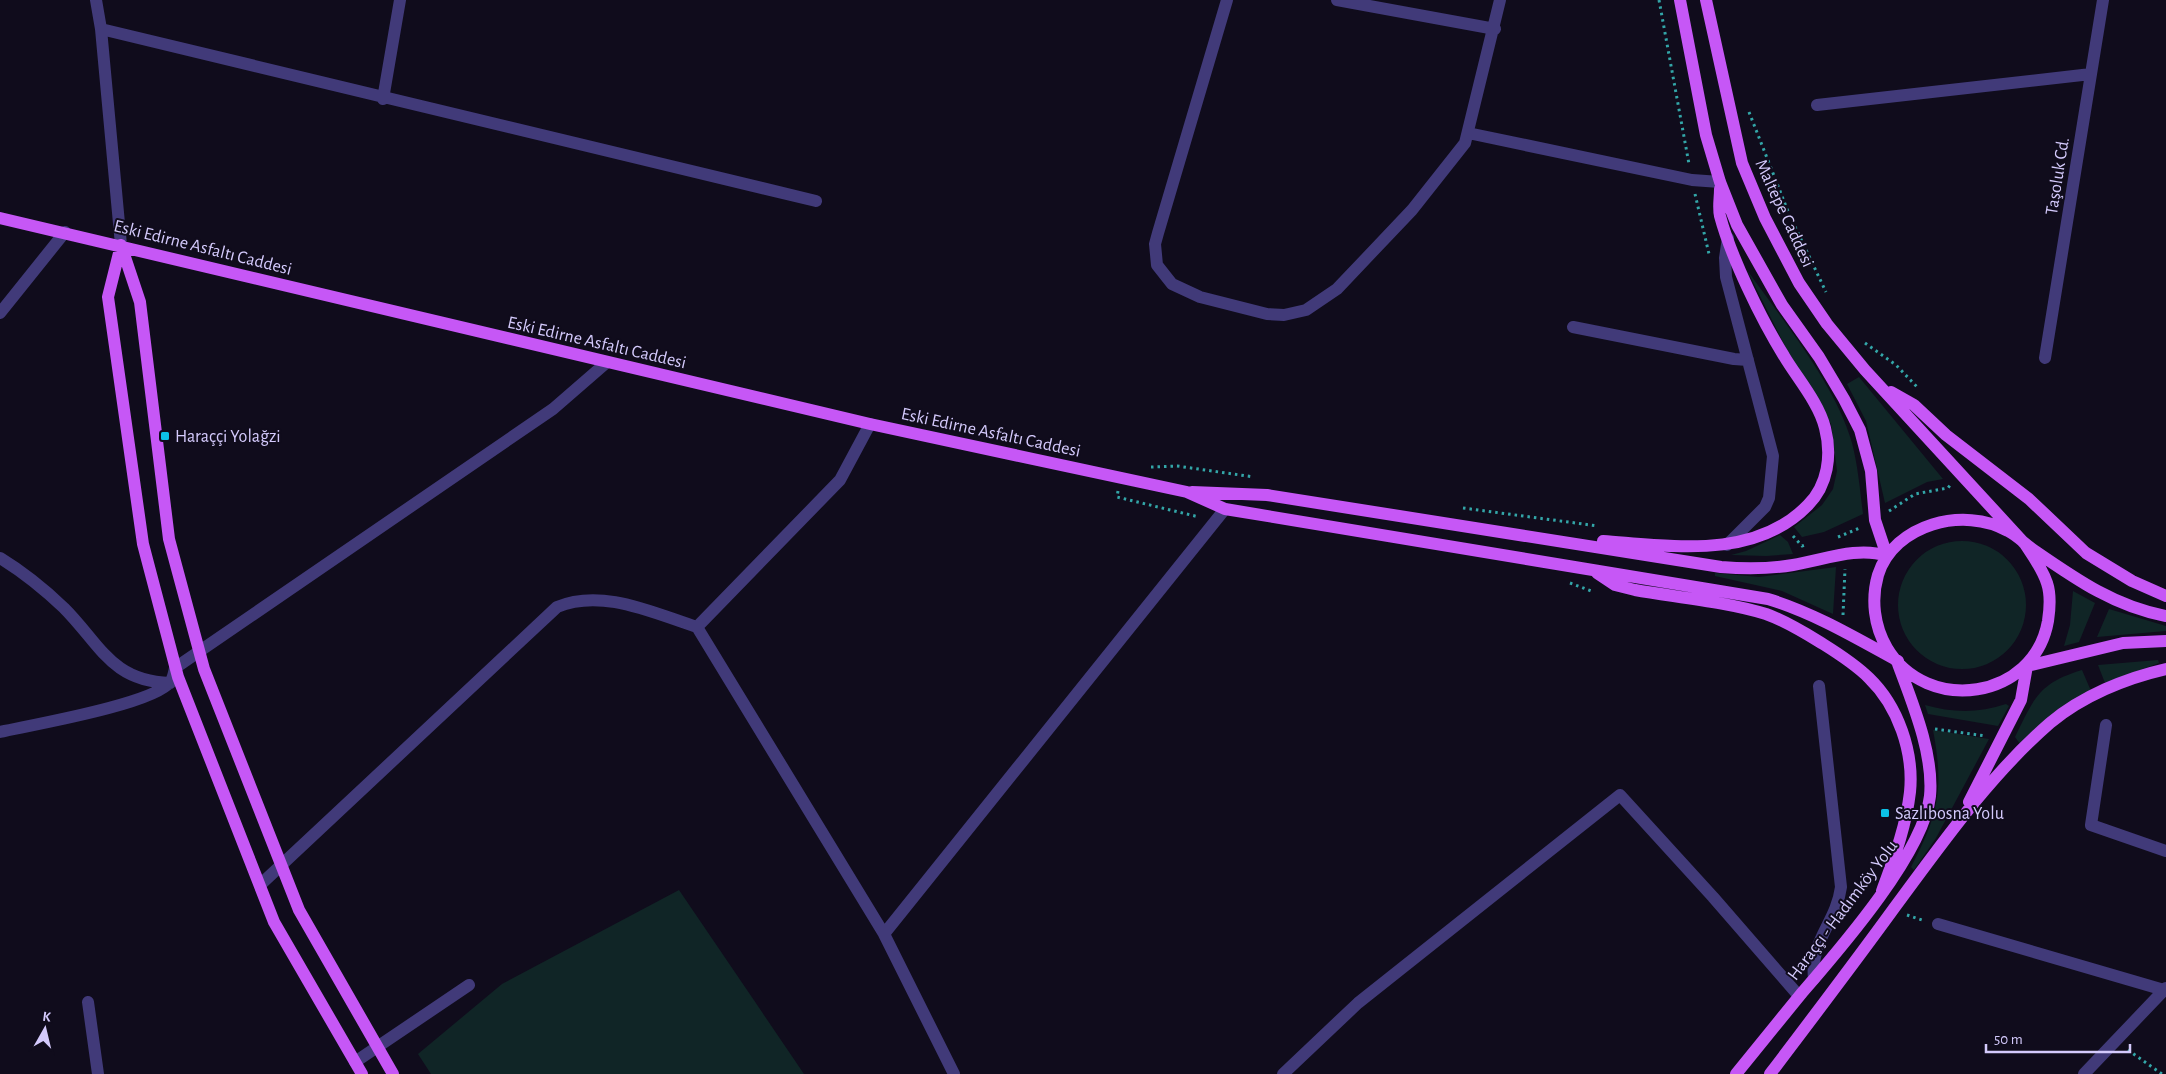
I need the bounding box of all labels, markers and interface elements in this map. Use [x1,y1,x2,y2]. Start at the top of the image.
street label: Taşoluk Cd. [2043,136,2073,216]
street label: Maltepe Caddesi [1751,157,1817,270]
street label: Eski Edirne Asfaltı Caddesi [112,217,294,279]
street label: Eski Edirne Asfaltı Caddesi [506,314,688,372]
street label: Eski Edirne Asfaltı Caddesi [899,405,1082,461]
place label: Haraççi Yolağzi [175,428,281,446]
marker: Haraççi Yolağzi [159,430,171,442]
place label: Sazlıbosna Yolu [1895,805,2004,823]
marker: Sazlıbosna Yolu [1879,807,1891,819]
street label: Haraççı - Hadımköy Yolu [1784,837,1901,984]
north arrow [20,1004,70,1054]
text: K [42,1010,53,1025]
scale bar [1986,1022,2130,1054]
text: 50 m [1994,1032,2023,1047]

